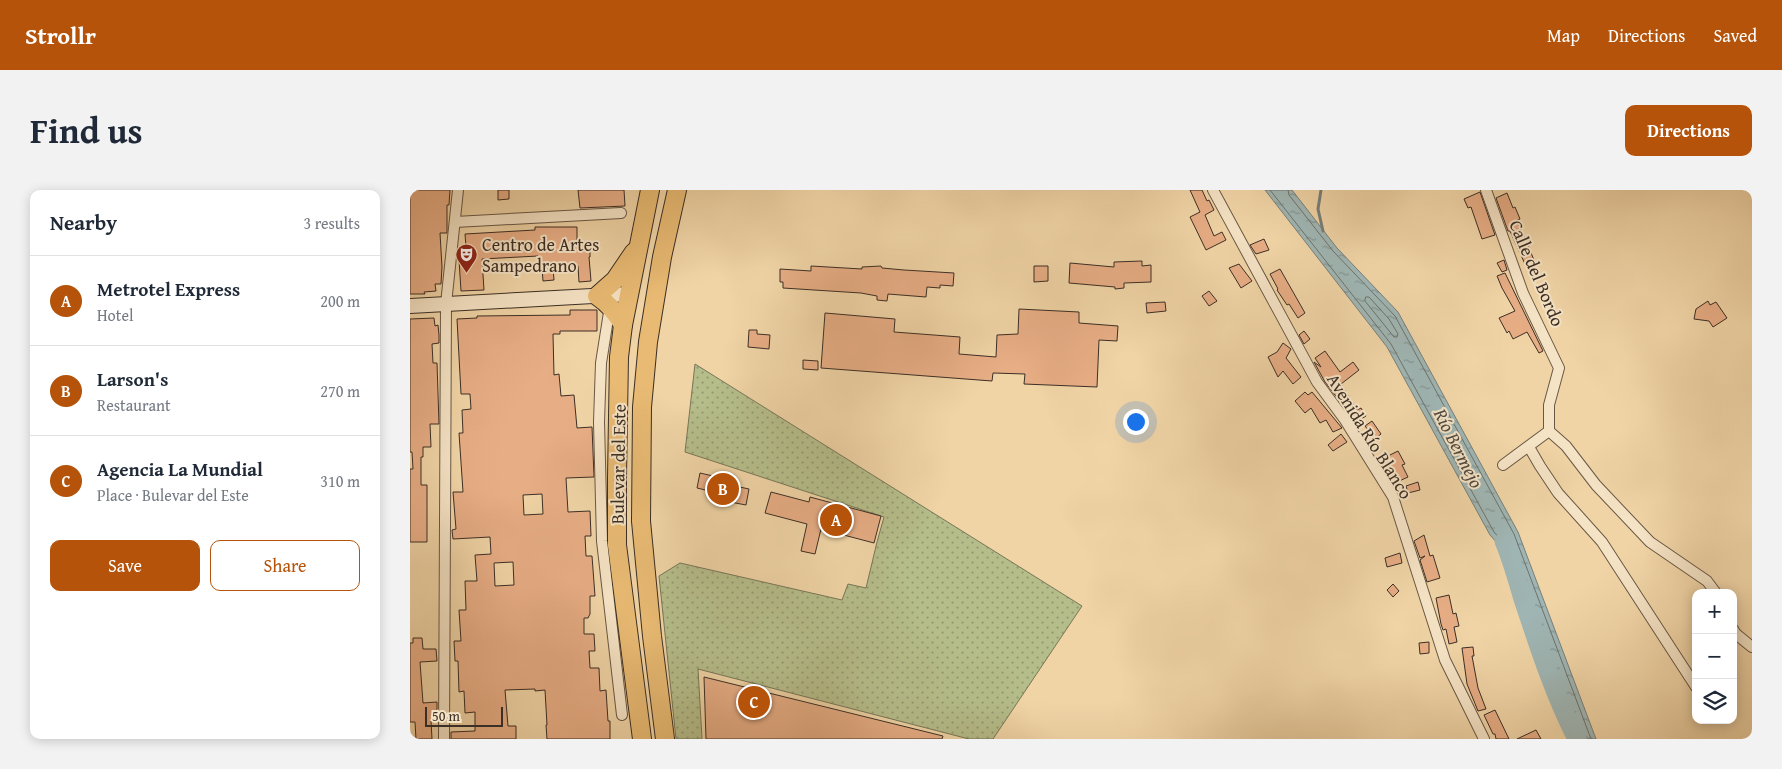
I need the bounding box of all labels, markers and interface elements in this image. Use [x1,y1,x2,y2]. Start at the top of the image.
text: Strollr [25,18,96,53]
text: Map [1547,22,1580,49]
text: Directions [1608,22,1685,49]
text: Saved [1713,22,1757,49]
text: Find us [30,105,143,156]
button: Directions [1625,105,1752,156]
text: Nearby [50,207,117,238]
text: 3 results [303,211,360,235]
street label: Calle del Bordo [1502,216,1572,330]
place label: Centro de Artes Sampedrano [482,231,599,279]
theatre icon: Centro de Artes Sampedrano [454,242,478,273]
text: Metrotel Express [97,275,240,303]
text: A [61,289,71,313]
text: 200 m [320,289,360,313]
text: Hotel [97,303,133,327]
text: Larson's [97,365,168,393]
street label: Avenida Río Blanco [1320,368,1420,504]
text: B [61,379,71,403]
text: 270 m [320,379,360,403]
text: Restaurant [97,393,171,417]
water label: Río Bermejo [1427,402,1491,493]
street label: Bulevar del Este [603,404,633,524]
your location [1123,409,1149,435]
text: Agencia La Mundial [97,455,263,483]
text: C [61,469,71,493]
text: 310 m [320,469,360,493]
pin: B [707,470,739,508]
text: Place · Bulevar del Este [97,483,249,507]
pin: A [820,501,852,539]
button: Save [50,540,200,591]
button: Share [210,540,360,591]
map controls [1692,589,1737,724]
button: + [1692,589,1737,634]
button: − [1692,634,1737,679]
button: layers [1692,679,1737,724]
pin: C [738,683,770,721]
scale bar [425,704,502,727]
text: 50 m [432,706,460,726]

